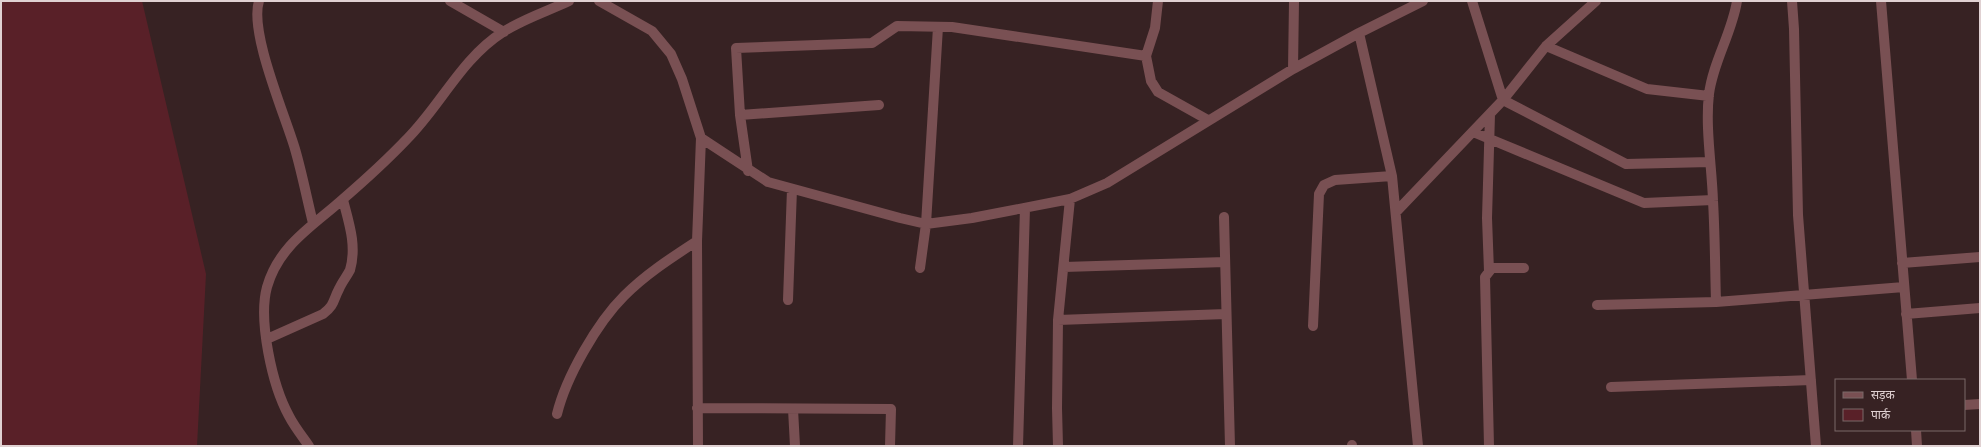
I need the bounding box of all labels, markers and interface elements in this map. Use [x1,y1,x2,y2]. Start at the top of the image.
legend [1835,379,1965,431]
text: सड़क [1871,387,1896,403]
text: पार्क [1871,407,1891,423]

